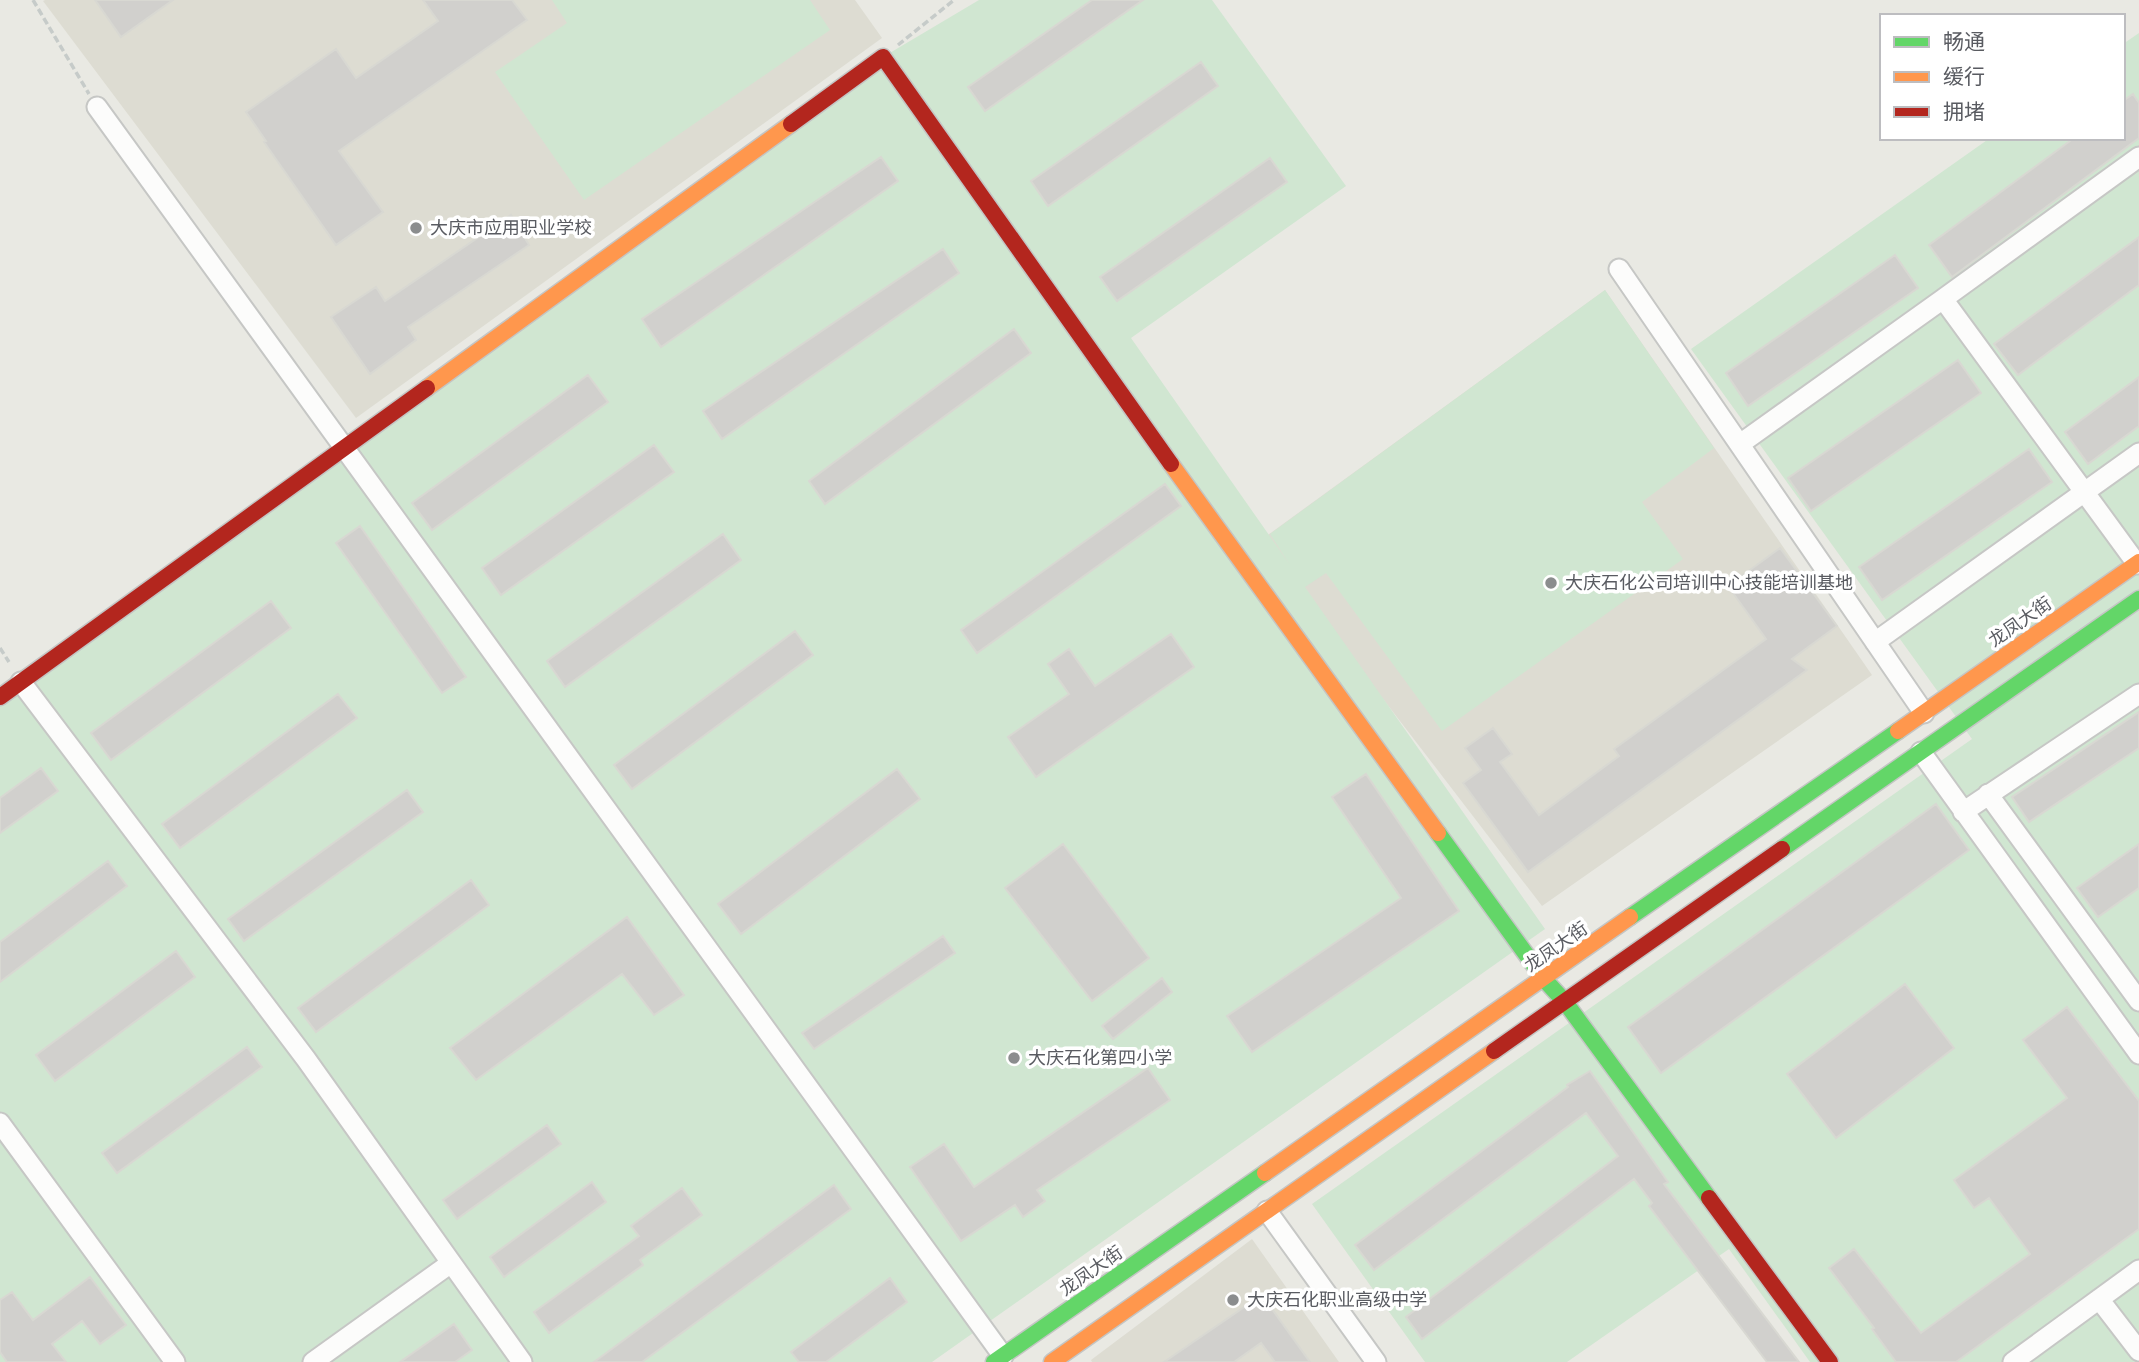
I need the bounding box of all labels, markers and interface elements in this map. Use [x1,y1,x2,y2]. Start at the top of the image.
legend [1880,14,2125,140]
text: 畅通 [1943,29,1985,54]
text: 缓行 [1943,64,1985,89]
text: 拥堵 [1943,99,1985,124]
place label: 大庆市应用职业学校 [430,217,592,238]
marker: 大庆市应用职业学校 [408,220,424,236]
place label: 大庆石化公司培训中心技能培训基地 [1565,572,1853,593]
marker: 大庆石化公司培训中心技能培训基地 [1543,575,1559,591]
street label: 龙凤大街 [1984,592,2055,651]
street label: 龙凤大街 [1520,917,1591,976]
place label: 大庆石化第四小学 [1028,1047,1172,1068]
marker: 大庆石化第四小学 [1006,1050,1022,1066]
street label: 龙凤大街 [1055,1241,1126,1300]
place label: 大庆石化职业高级中学 [1247,1289,1427,1310]
marker: 大庆石化职业高级中学 [1225,1292,1241,1308]

